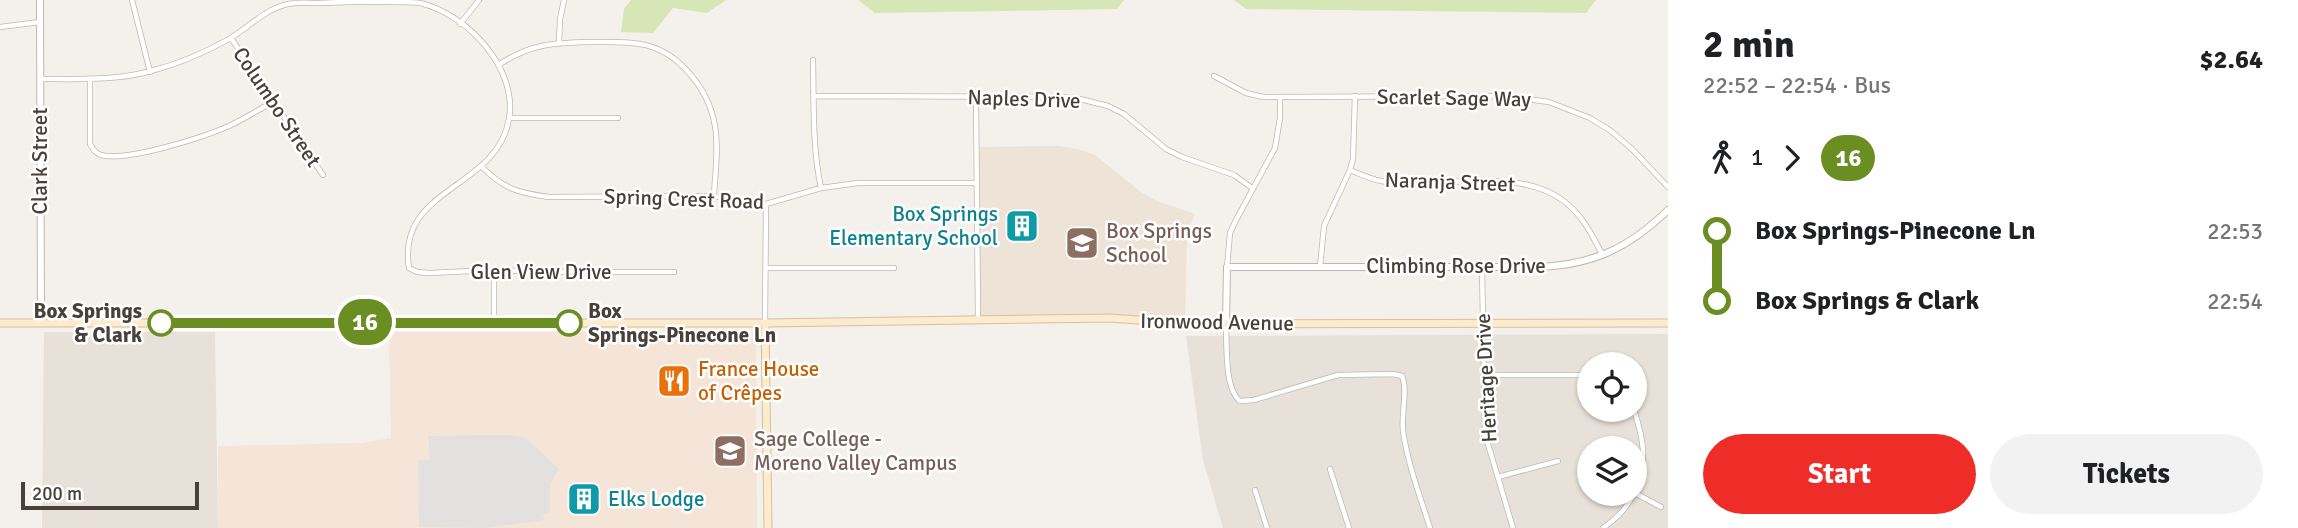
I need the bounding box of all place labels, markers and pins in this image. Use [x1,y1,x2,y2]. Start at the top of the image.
place label: Box Springs Elementary School [829,201,998,251]
building icon: Box Springs Elementary School [1003,207,1041,245]
place label: Box Springs School [1106,218,1212,268]
school or university icon: Box Springs School [1063,224,1101,262]
place label: Box Springs & Clark [34,298,142,348]
place label: Box Springs-Pinecone Ln [588,298,776,348]
marker: Box Springs & Clark [148,310,174,336]
marker: Box Springs-Pinecone Ln [556,310,582,336]
place label: France House of Crêpes [698,356,819,406]
restaurant icon: France House of Crêpes [655,362,693,400]
place label: Sage College - Moreno Valley Campus [754,426,957,476]
school or university icon: Sage College - Moreno Valley Campus [711,432,749,470]
building icon: Elks Lodge [565,480,603,518]
place label: Elks Lodge [608,486,704,512]

